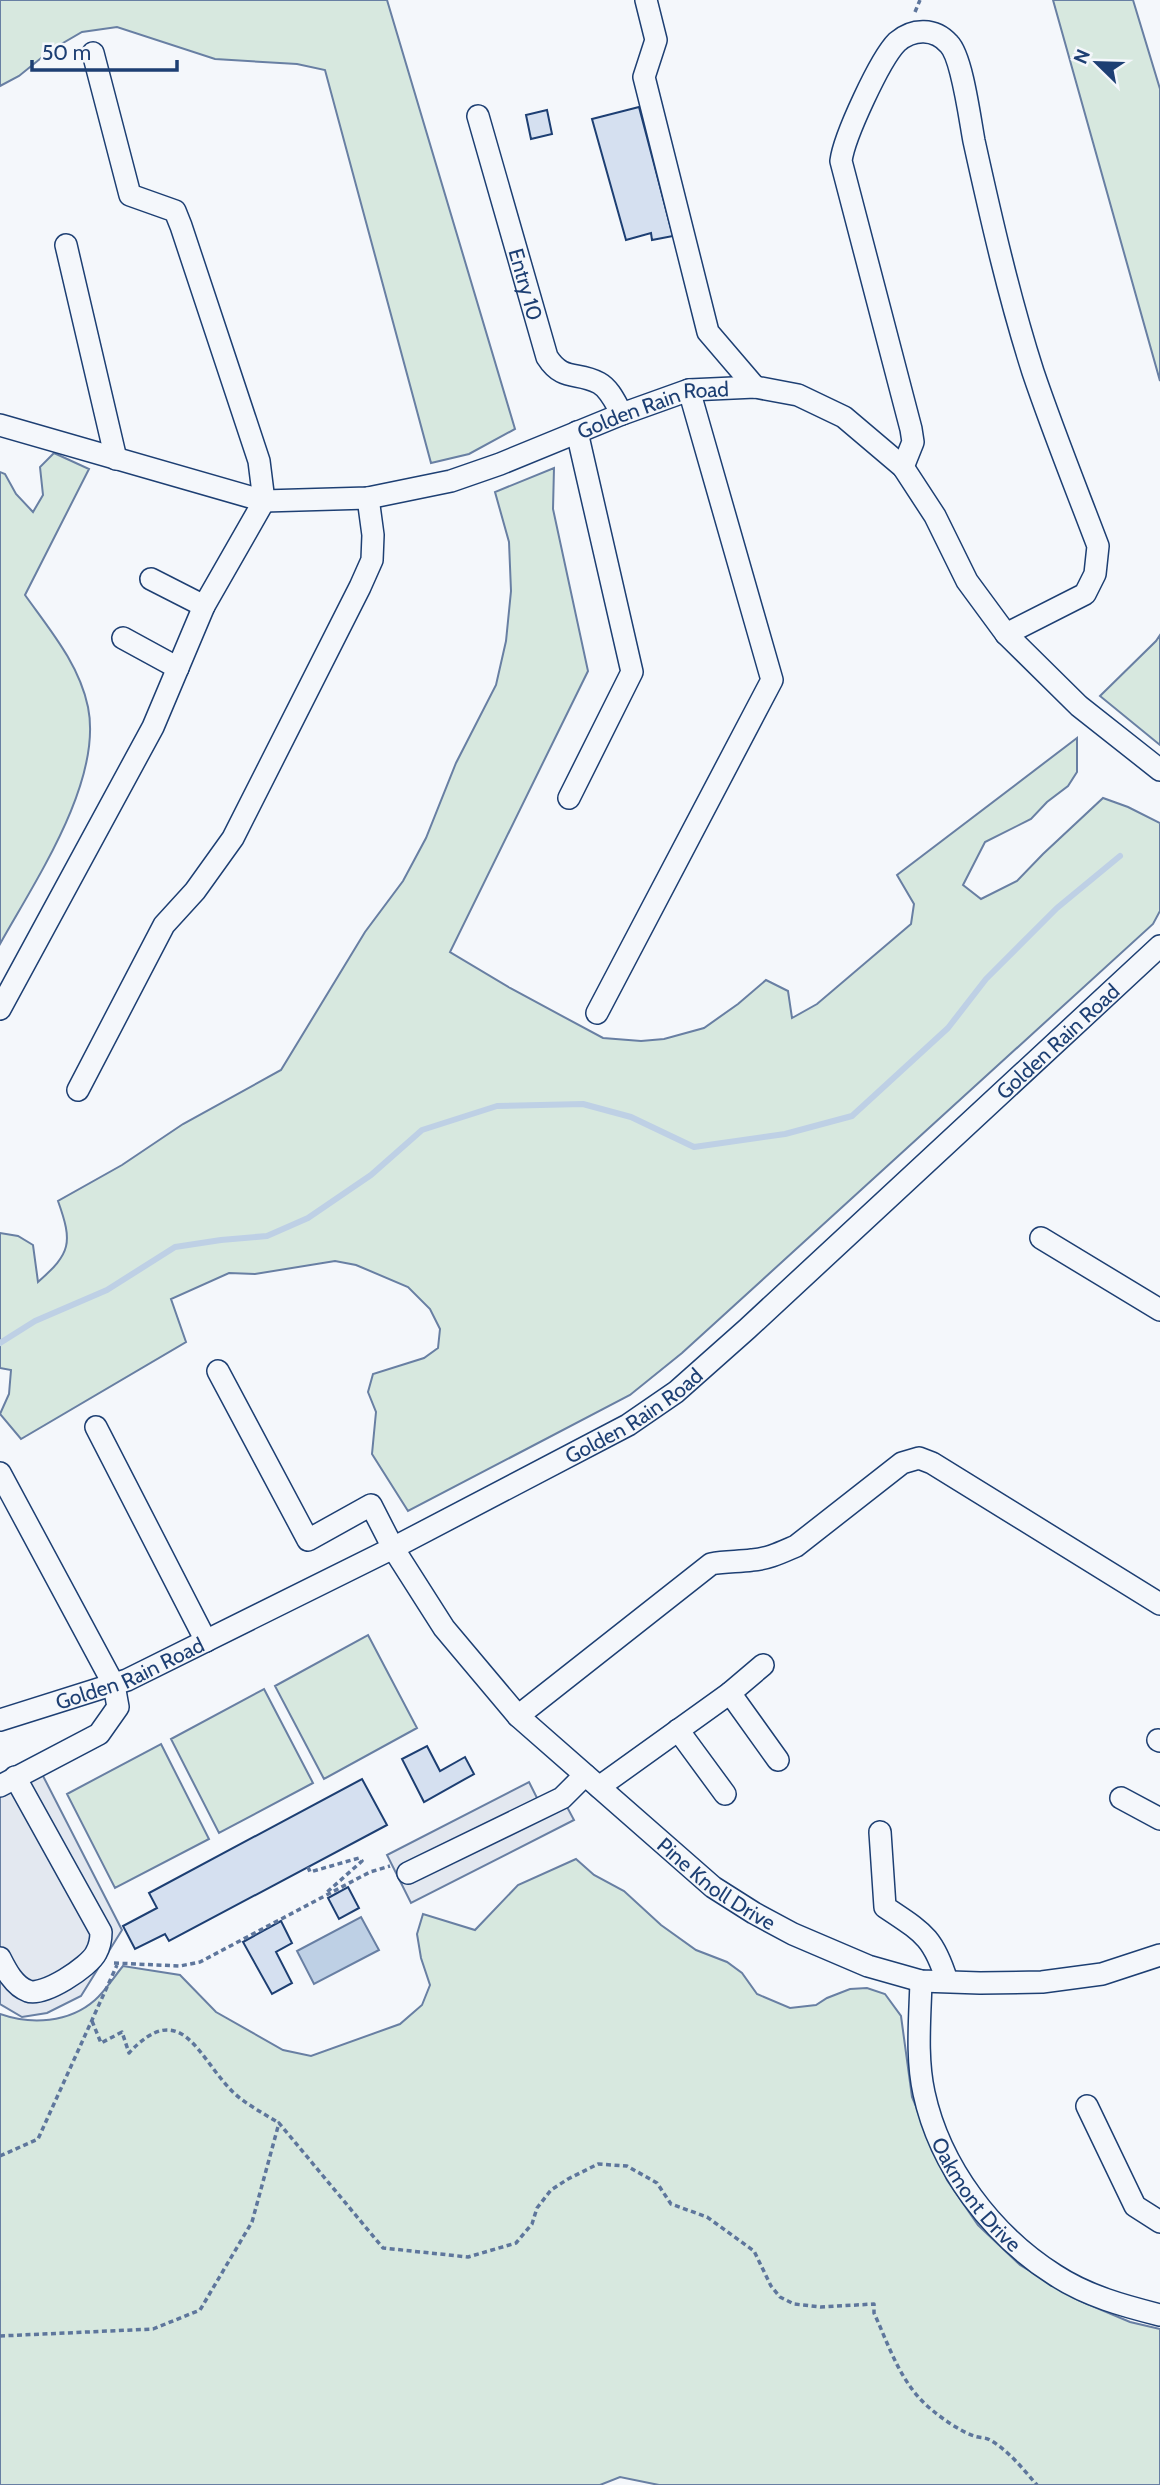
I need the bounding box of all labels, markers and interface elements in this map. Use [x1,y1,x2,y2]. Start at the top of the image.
scale bar [32,28,177,72]
north arrow [1062,28,1132,98]
text: 50 m [42,40,91,65]
text: N [1069,46,1095,67]
street label: Entry 10 [504,245,548,323]
street label: Golden Rain Road [573,376,729,444]
street label: Golden Rain Road [991,978,1124,1104]
street label: Golden Rain Road [561,1362,707,1468]
street label: Golden Rain Road [52,1631,208,1714]
street label: Pine Knoll Drive [653,1832,780,1935]
street label: Oakmont Drive [927,2133,1027,2257]

